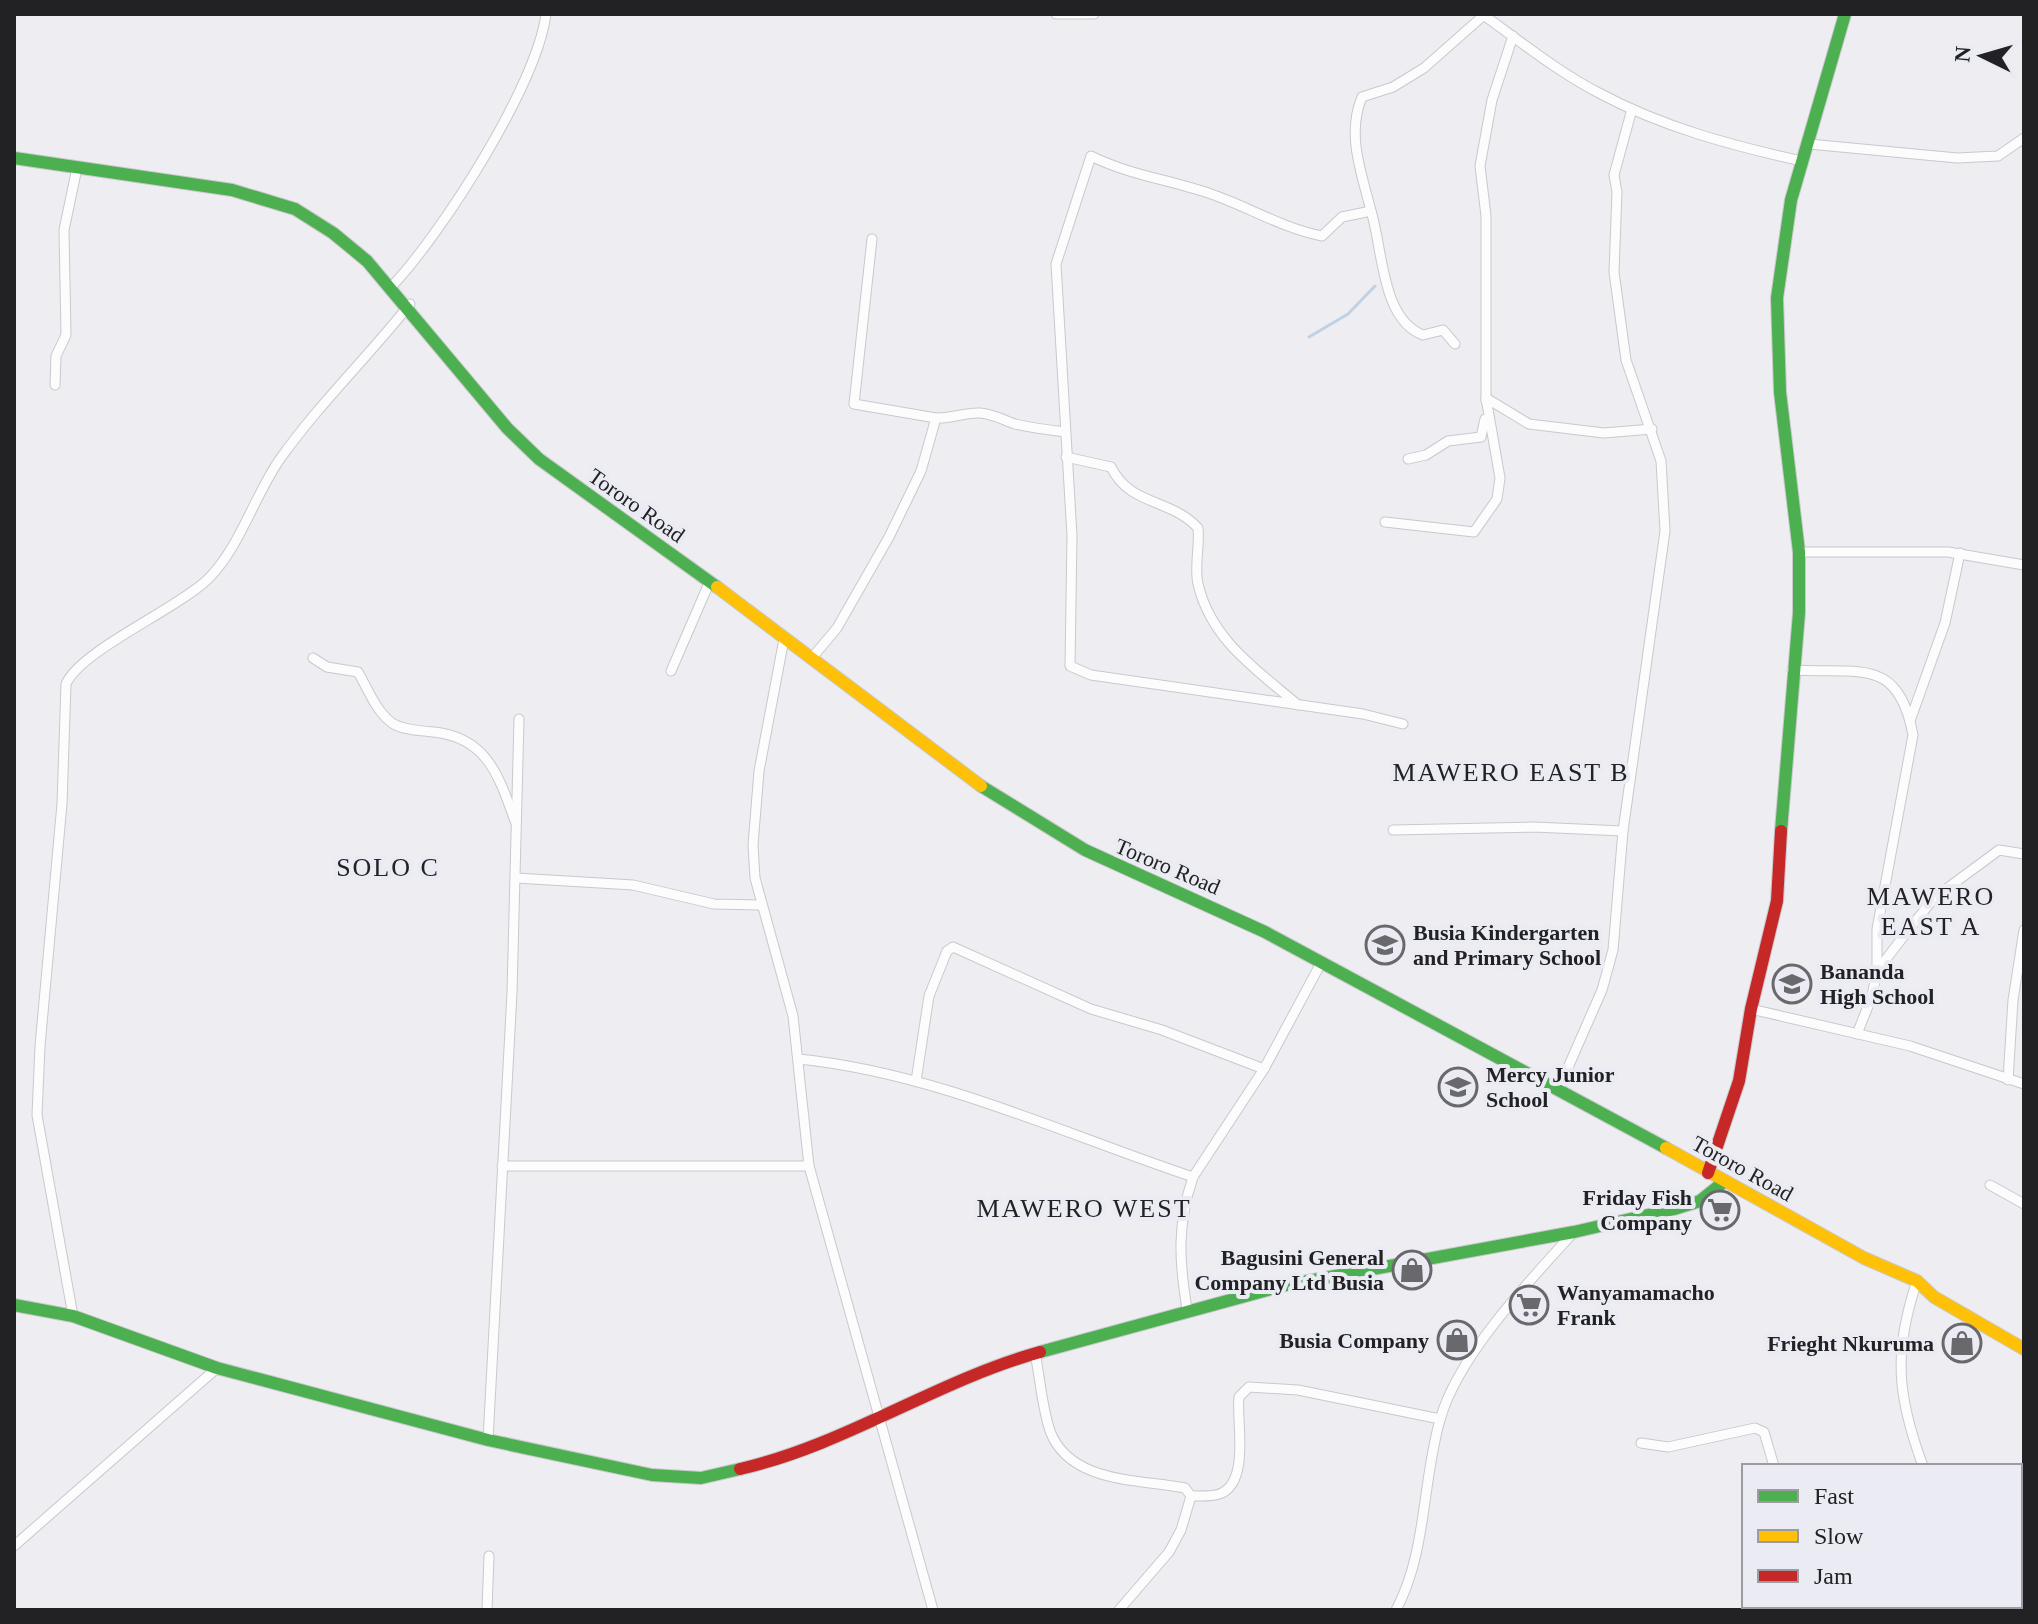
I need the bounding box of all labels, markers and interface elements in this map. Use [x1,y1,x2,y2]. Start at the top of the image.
north arrow [1942,16,2022,96]
text: N [1949,45,1976,63]
street label: Tororo Road [584,463,690,548]
district label: MAWERO EAST B [1392,758,1630,787]
street label: Tororo Road [1112,833,1224,900]
district label: SOLO C [336,853,440,882]
district label: MAWERO EAST A [1867,882,1995,941]
place label: Busia Kindergarten and Primary School [1413,920,1601,970]
school or university icon: Busia Kindergarten and Primary School [1364,924,1406,966]
place label: Bananda High School [1820,959,1934,1009]
school or university icon: Bananda High School [1771,963,1813,1005]
place label: Mercy Junior School [1486,1062,1615,1112]
school or university icon: Mercy Junior School [1437,1066,1479,1108]
street label: Tororo Road [1688,1130,1798,1206]
place label: Friday Fish Company [1583,1185,1692,1235]
supermarket icon: Friday Fish Company [1699,1189,1741,1231]
district label: MAWERO WEST [976,1194,1192,1223]
place label: Bagusini General Company Ltd Busia [1194,1245,1384,1295]
shop icon: Bagusini General Company Ltd Busia [1391,1249,1433,1291]
place label: Wanyamamacho Frank [1557,1280,1715,1330]
supermarket icon: Wanyamamacho Frank [1508,1284,1550,1326]
shop icon: Busia Company [1436,1319,1478,1361]
shop icon: Frieght Nkuruma [1941,1322,1983,1364]
place label: Busia Company [1279,1328,1429,1353]
place label: Frieght Nkuruma [1767,1331,1934,1356]
legend [1742,1464,2022,1608]
text: Fast [1814,1483,1854,1509]
text: Slow [1814,1523,1864,1549]
text: Jam [1814,1563,1853,1589]

